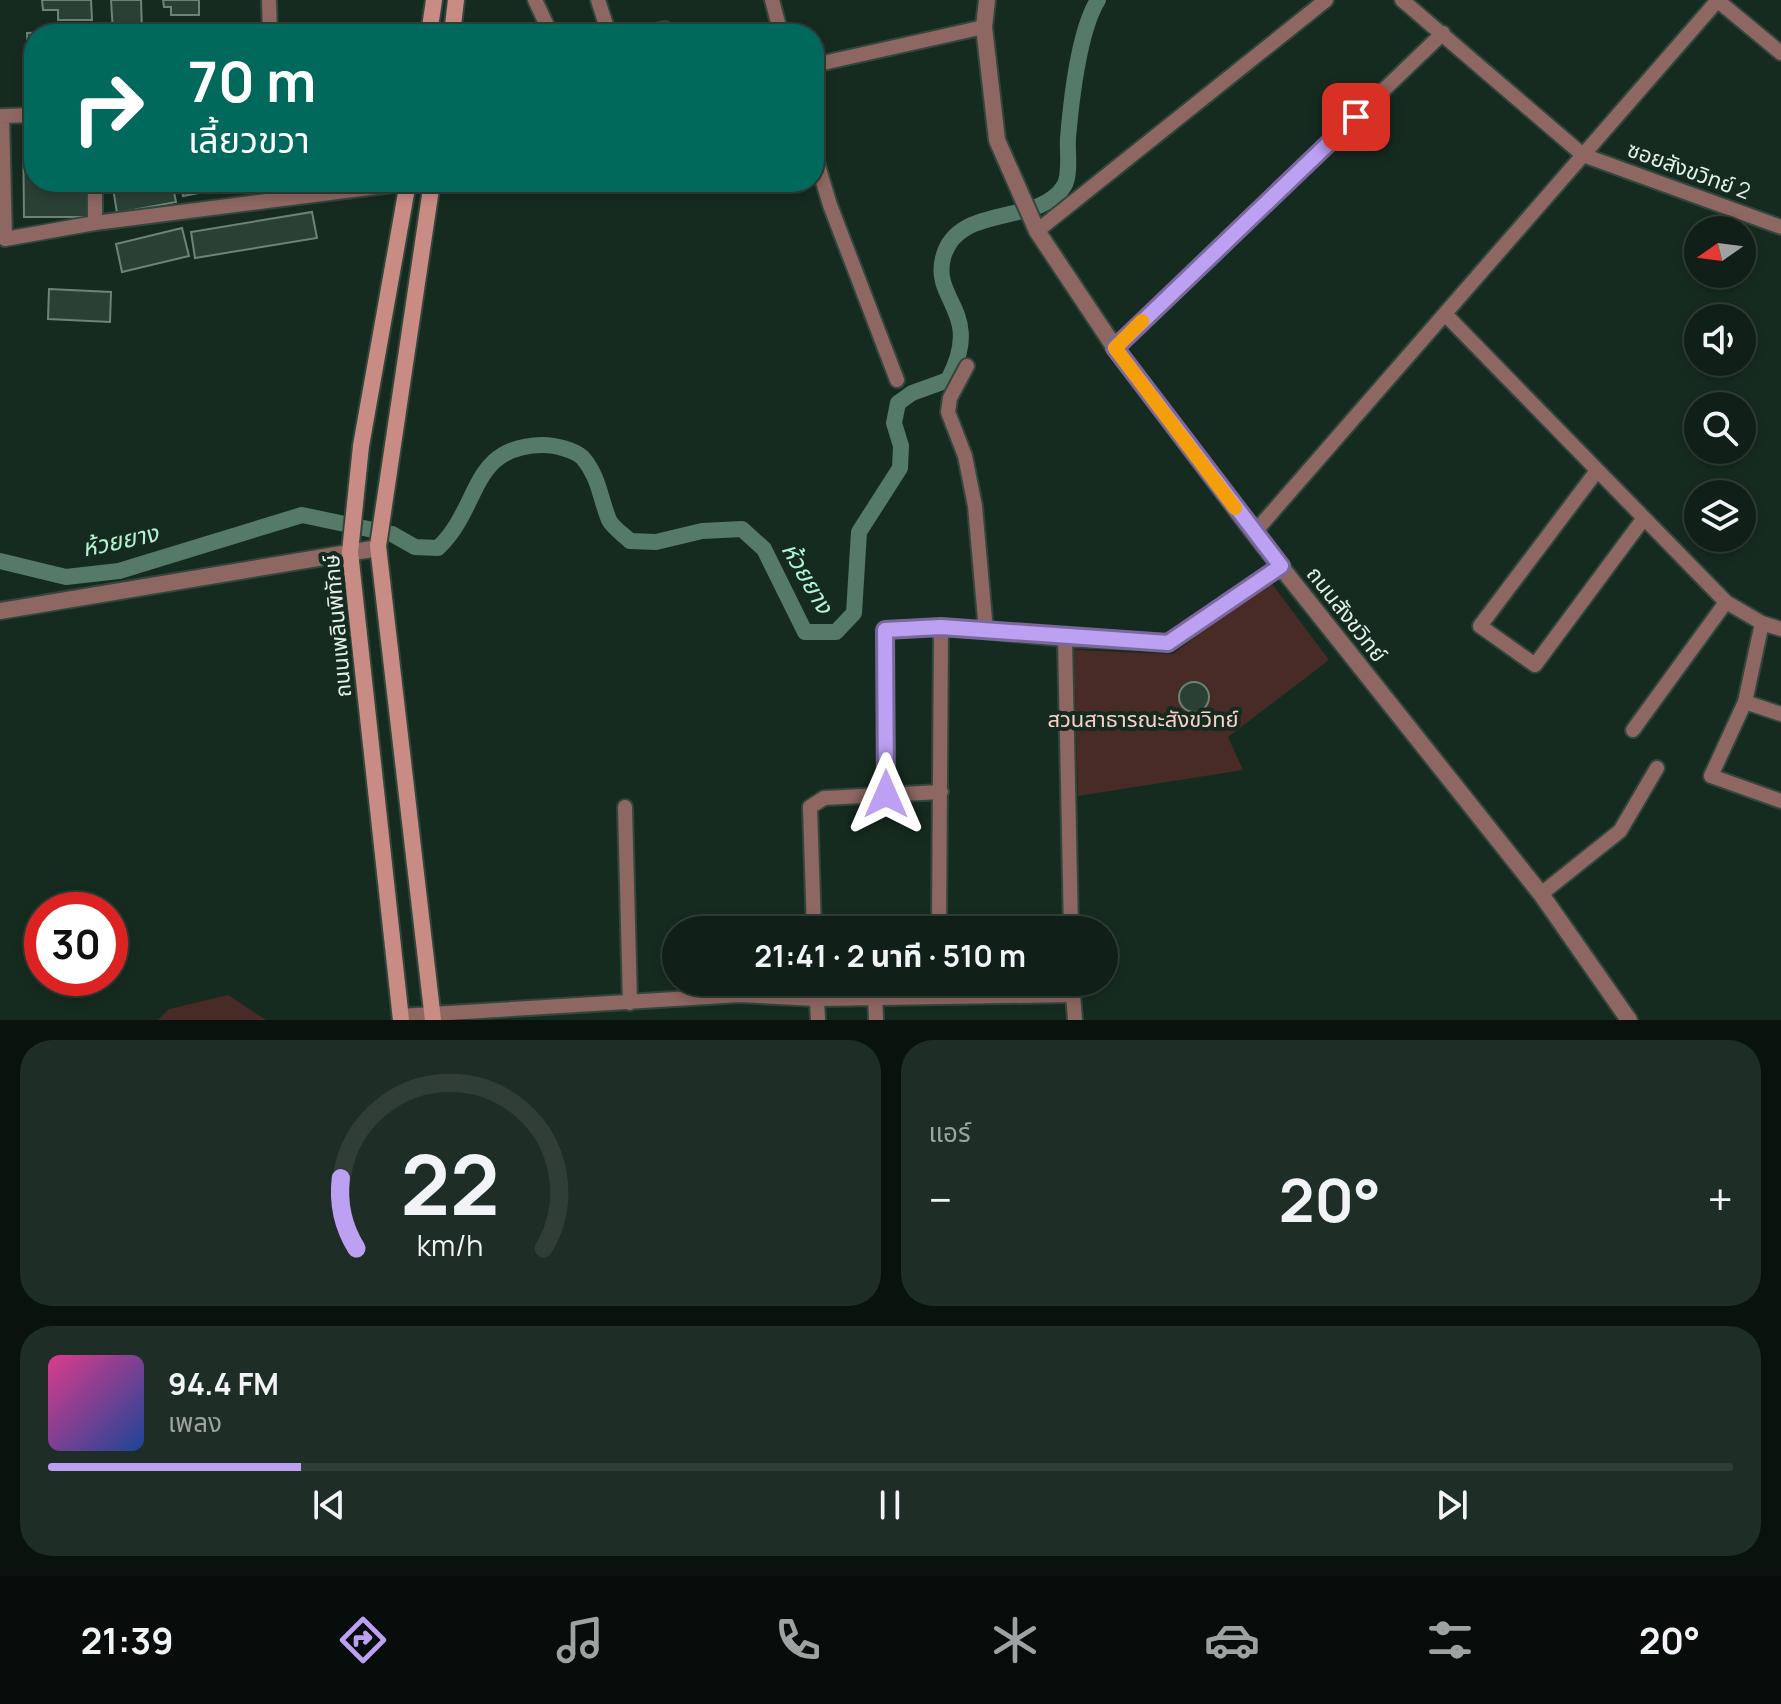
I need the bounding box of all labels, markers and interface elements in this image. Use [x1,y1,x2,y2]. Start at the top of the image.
text: 70 m [188,42,316,119]
icon: right [56,56,160,160]
pin [1322,83,1390,151]
icon: arrive [1334,95,1378,139]
text: เลี้ยวขวา [188,115,310,164]
street label: ซอยสังขวิทย์ 2 [1623,134,1755,206]
north arrow [1684,216,1756,288]
map controls [1684,216,1756,552]
button: sound [1684,304,1756,376]
button: search [1684,392,1756,464]
button: layers [1684,480,1756,552]
water label: ห้วยยาง [79,515,162,564]
water label: ห้วยยาง [775,536,842,620]
street label: ถนนเพลินพิทักษ์ [316,553,358,699]
street label: ถนนสังขวิทย์ [1300,560,1394,668]
park label: สวนสาธารณะสังขวิทย์ [1047,704,1239,734]
position arrow [844,752,928,836]
speed limit sign: 30 [24,892,128,996]
text: 21:41 · 2 นาที · 510 m [754,935,1026,976]
text: แอร์ [929,1114,971,1150]
text: 22 [401,1126,500,1240]
text: 20° [1279,1158,1381,1240]
text: − [929,1169,952,1229]
text: + [1708,1169,1733,1229]
text: km/h [417,1226,483,1265]
text: 94.4 FM [168,1363,279,1404]
text: เพลง [168,1404,222,1440]
icon: previous [307,1483,351,1527]
icon: pause [868,1483,912,1527]
icon: next [1430,1483,1474,1527]
icon: directions [335,1612,391,1668]
icon: music [552,1612,608,1668]
icon: phone [770,1612,826,1668]
icon: climate [987,1612,1043,1668]
icon: car [1204,1612,1260,1668]
icon: filters [1422,1612,1478,1668]
text: 21:39 [81,1616,174,1665]
text: 20° [1639,1616,1700,1665]

